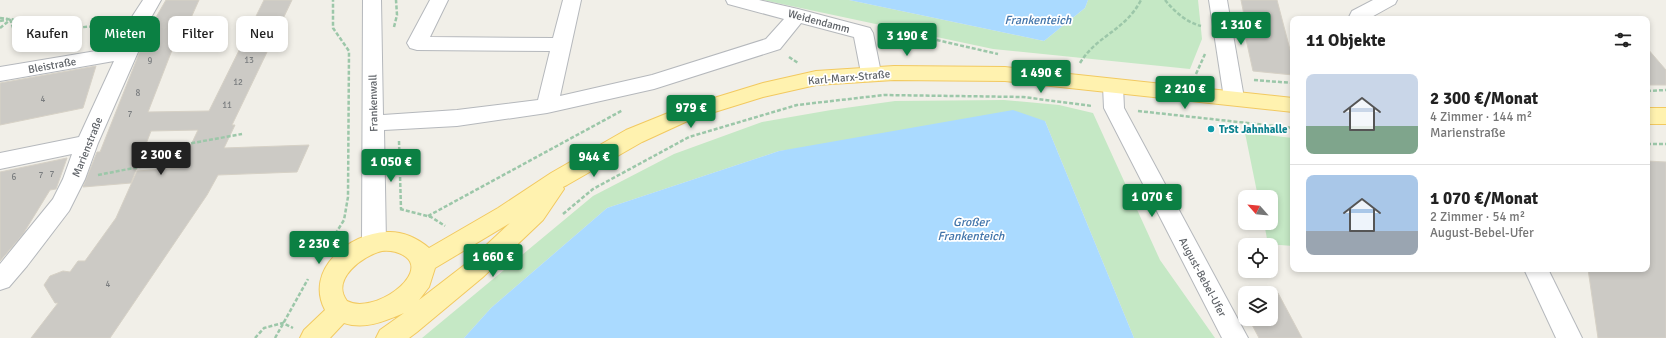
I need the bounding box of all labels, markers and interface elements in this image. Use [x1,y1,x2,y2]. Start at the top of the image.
street label: Weidendamm [786,7,852,36]
pin: 1 310 € [1204,12,1278,46]
water label: Frankenteich [1005,13,1072,28]
chip: Kaufen [12,16,82,52]
chip: Mieten [90,16,160,52]
chip: Filter [168,16,228,52]
chip: Neu [236,16,288,52]
text: 1 310 € [1221,17,1261,33]
pin: 3 190 € [870,23,944,57]
text: 3 190 € [887,28,927,44]
icon: filters [1612,29,1634,51]
text: 11 Objekte [1306,30,1386,51]
street label: Bleistraße [27,55,77,76]
house number: 13 [244,55,254,66]
house number: 9 [148,56,153,67]
pin: 1 490 € [1004,60,1078,94]
text: 1 490 € [1021,65,1061,81]
street label: Karl-Marx-Straße [807,67,891,88]
street label: Frankenwall [366,74,381,132]
pin: 2 210 € [1148,76,1222,110]
house number: 12 [233,77,243,88]
text: 2 210 € [1165,81,1205,97]
house number: 8 [136,88,141,99]
text: 2 300 €/Monat [1430,88,1538,109]
icon: home [1338,90,1386,138]
house number: 4 [41,94,46,105]
pin: 979 € [663,95,719,129]
house number: 11 [222,100,232,111]
text: 979 € [676,100,706,116]
house number: 7 [128,109,133,120]
text: 4 Zimmer · 144 m² [1430,109,1532,125]
street label: Marienstraße [69,115,105,179]
place label: TrSt Jahnhalle [1219,123,1288,136]
marker: TrSt Jahnhalle [1206,124,1216,134]
text: Marienstraße [1430,125,1505,141]
pin: 2 300 € [124,142,198,176]
pin: 944 € [566,144,622,178]
text: 2 300 € [141,147,181,163]
pin: 1 050 € [354,149,428,183]
text: 944 € [579,149,609,165]
text: 1 050 € [371,154,411,170]
house number: 7 [50,169,55,180]
house number: 7 [39,170,44,181]
house number: 6 [12,172,17,183]
pin: 1 070 € [1115,184,1189,218]
text: 1 070 €/Monat [1430,188,1538,209]
text: 1 070 € [1132,189,1172,205]
north arrow [1238,190,1278,230]
map controls [1238,190,1278,326]
icon: home [1338,191,1386,239]
text: 2 Zimmer · 54 m² [1430,209,1525,225]
water label: Großer Frankenteich [938,215,1005,244]
text: August-Bebel-Ufer [1430,225,1534,241]
pin: 2 230 € [282,231,356,265]
street label: August-Bebel-Ufer [1176,235,1229,319]
text: 2 230 € [299,236,339,252]
button: locate [1238,238,1278,278]
pin: 1 660 € [456,244,530,278]
text: 1 660 € [473,249,513,265]
house number: 4 [106,279,111,290]
button: layers [1238,286,1278,326]

